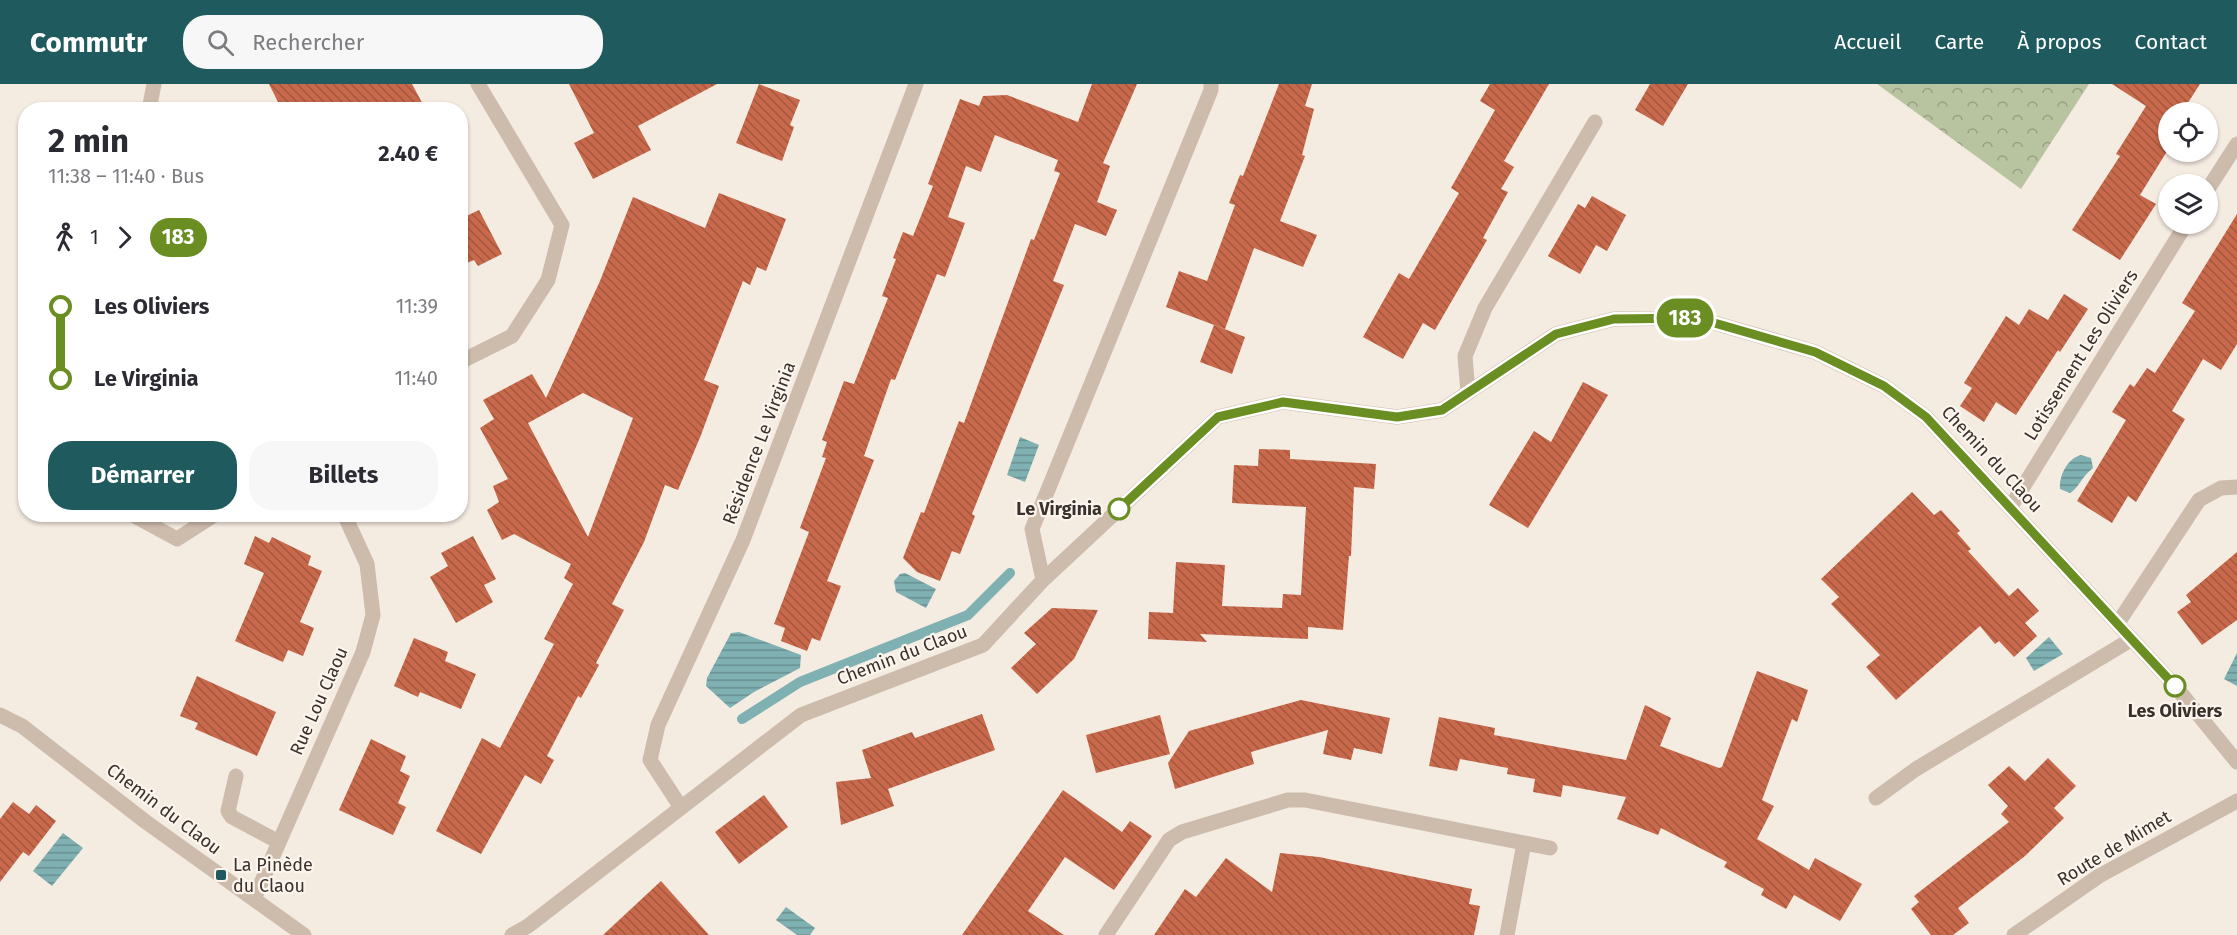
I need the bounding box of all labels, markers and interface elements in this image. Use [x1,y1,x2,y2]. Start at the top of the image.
search box [183,15,603,69]
text: Commutr [30,26,147,59]
icon: search [204,26,237,59]
text: Rechercher [252,29,364,56]
text: Accueil [1834,29,1901,55]
text: Carte [1934,29,1984,55]
text: À propos [2017,29,2102,55]
text: Contact [2135,29,2207,55]
map controls [2158,102,2218,234]
button: locate [2158,102,2218,162]
text: 2 min [48,121,129,161]
text: 2.40 € [378,140,438,167]
text: 11:38 – 11:40 · Bus [48,164,204,188]
button: layers [2158,174,2218,234]
icon: walk [48,221,81,254]
icon: forward [108,221,141,254]
text: 183 [162,224,195,250]
text: 1 [90,225,99,249]
street label: Lotissement Les Oliviers [2019,266,2143,444]
text: Les Oliviers [94,293,209,320]
text: 11:39 [396,294,438,318]
line badge: 183 [1650,298,1720,338]
text: 183 [1669,305,1701,331]
street label: Résidence Le Virginia [718,359,800,527]
text: Le Virginia [94,365,199,392]
text: 11:40 [394,366,438,390]
street label: Chemin du Claou [1937,401,2047,517]
button: Démarrer [48,441,237,510]
button: Billets [249,441,438,510]
place label: Le Virginia [1016,498,1102,520]
marker: Le Virginia [1108,498,1130,520]
street label: Chemin du Claou [834,620,970,690]
street label: Rue Lou Claou [285,643,353,759]
marker: Les Oliviers [2164,675,2186,697]
place label: Les Oliviers [2128,700,2223,722]
street label: Chemin du Claou [102,759,226,859]
street label: Route de Mimet [2053,805,2175,891]
place label: La Pinède du Claou [233,854,313,897]
marker: La Pinède du Claou [214,868,228,882]

